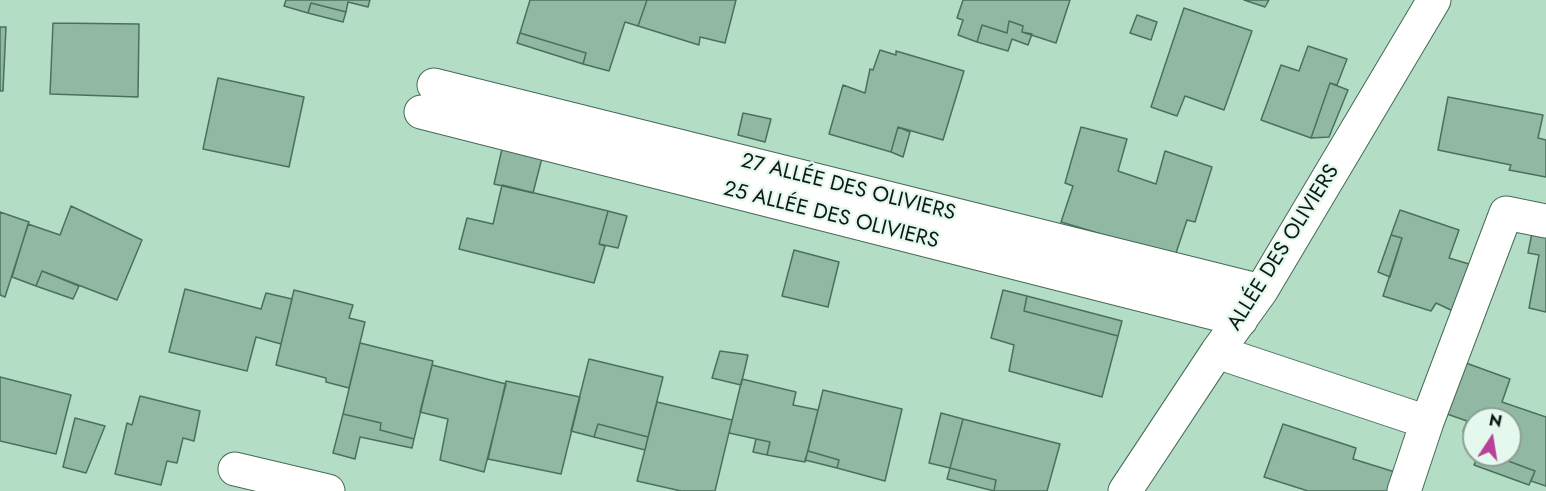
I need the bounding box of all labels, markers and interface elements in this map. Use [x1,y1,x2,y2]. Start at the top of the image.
street label: 27 ALLÉE DES OLIVIERS [738,149,958,227]
street label: ALLÉE DES OLIVIERS [1223,160,1345,336]
street label: 25 ALLÉE DES OLIVIERS [721,177,941,255]
north arrow [1462,407,1522,467]
text: N [1487,408,1504,433]

